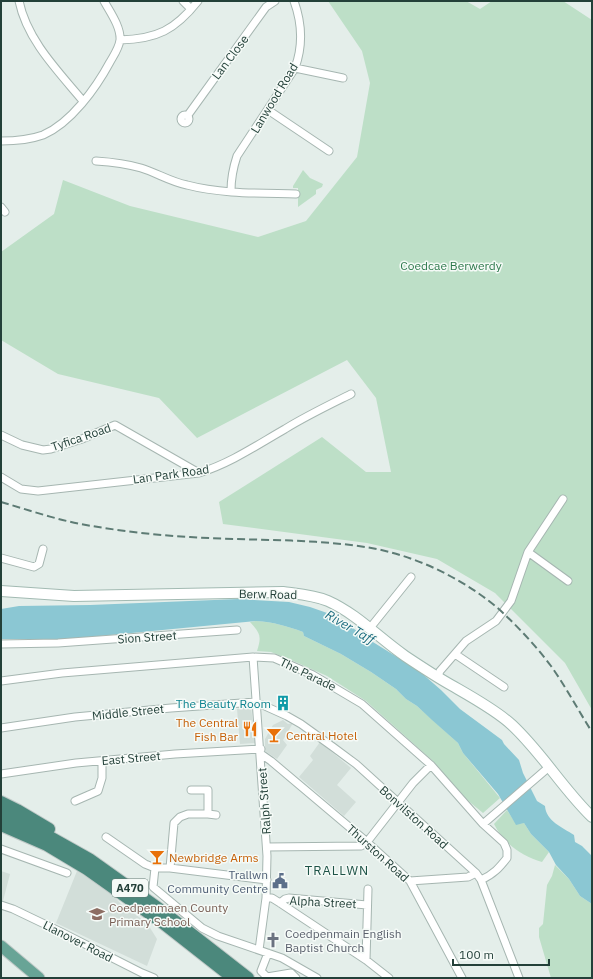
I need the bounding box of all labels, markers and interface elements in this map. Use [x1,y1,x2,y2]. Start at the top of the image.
street label: Lan Close [208,31,252,82]
street label: Lanwood Road [247,60,301,136]
park label: Coedcae Berwerdy [400,258,502,273]
street label: Tyfica Road [49,420,113,454]
street label: Lan Park Road [132,461,210,487]
street label: Berw Road [239,586,297,602]
water label: River Taff [322,606,379,649]
street label: Sion Street [117,627,177,647]
street label: The Parade [277,654,339,694]
building icon: The Beauty Room [274,694,292,712]
place label: The Beauty Room [176,696,271,711]
street label: Middle Street [91,701,165,723]
place label: The Central Fish Bar [176,715,239,744]
restaurant icon: The Central Fish Bar [241,720,259,738]
bar icon: Central Hotel [265,726,283,744]
place label: Central Hotel [286,728,357,743]
street label: East Street [101,748,161,768]
street label: Ralph Street [254,767,274,835]
street label: Bonvilston Road [377,782,451,852]
street label: Thurston Road [344,821,412,885]
bar icon: Newbridge Arms [148,848,166,866]
place label: Newbridge Arms [169,850,259,865]
district label: TRALLWN [305,862,369,879]
place label: Trallwn Community Centre [167,867,268,896]
public building icon: Trallwn Community Centre [271,872,289,890]
road number: A470 [112,879,148,897]
street label: Alpha Street [289,893,357,911]
place label: Coedpenmaen County Primary School [109,900,228,929]
school or university icon: Coedpenmaen County Primary School [88,905,106,923]
street label: Llanover Road [41,917,115,965]
place label: Coedpenmain English Baptist Church [285,926,402,955]
church icon: Coedpenmain English Baptist Church [264,931,282,949]
scale bar [453,941,549,967]
text: 100 m [459,947,494,962]

